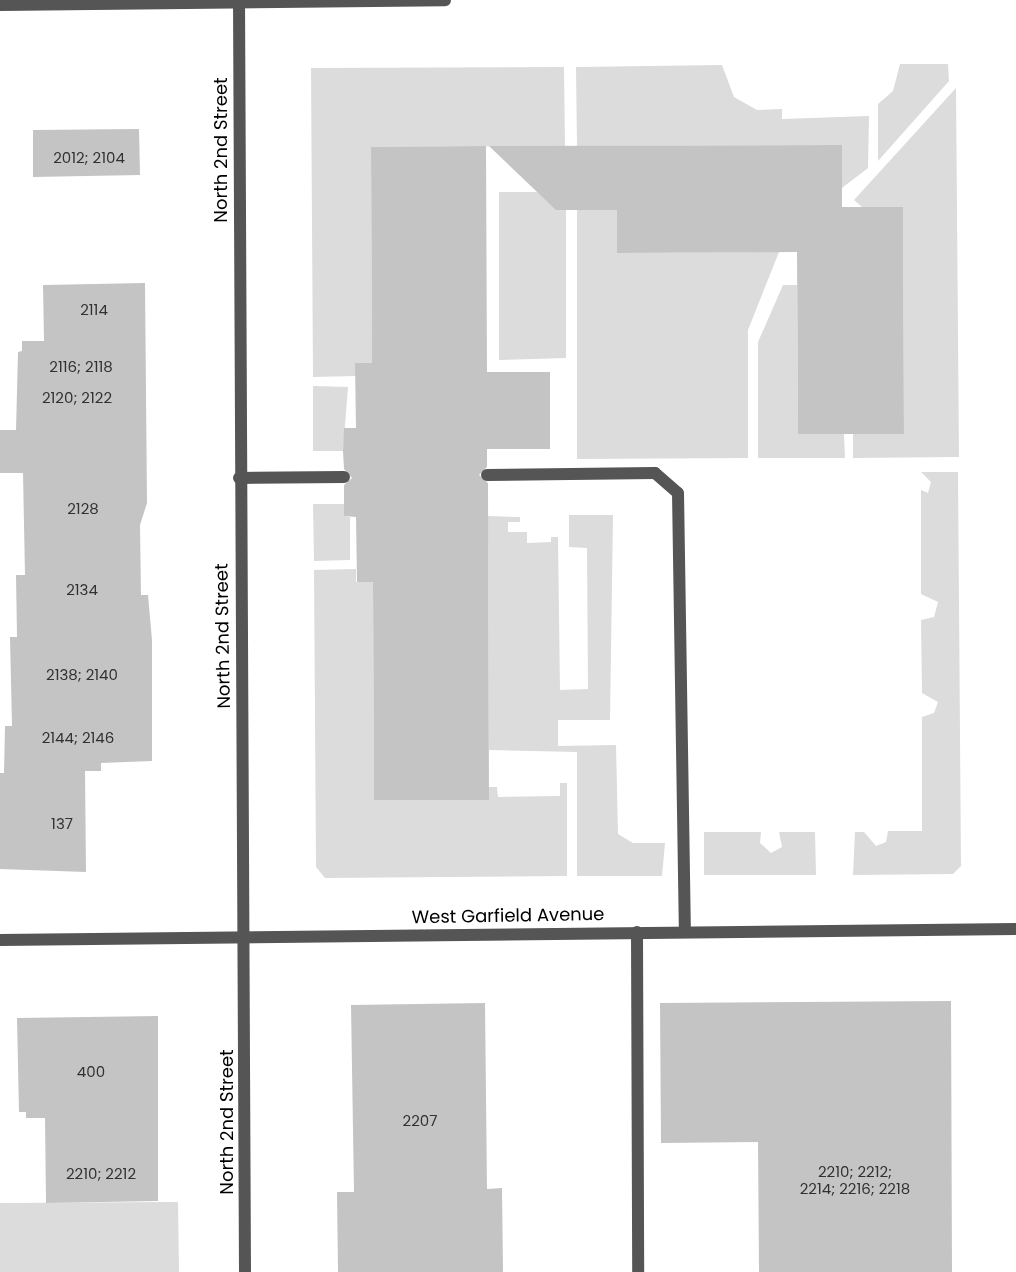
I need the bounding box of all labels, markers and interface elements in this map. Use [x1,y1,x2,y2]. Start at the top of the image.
street label: North 2nd Street [210,77,232,223]
house number: 2012; 2104 [53,149,125,167]
house number: 2114 [80,301,108,319]
house number: 2116; 2118 [49,358,113,376]
house number: 2120; 2122 [42,389,112,407]
house number: 2128 [67,500,99,518]
street label: North 2nd Street [211,563,235,709]
house number: 2134 [66,581,98,599]
house number: 2138; 2140 [46,666,118,684]
house number: 2144; 2146 [42,729,114,747]
house number: 137 [51,815,73,833]
street label: West Garfield Avenue [411,904,605,928]
street label: North 2nd Street [216,1049,238,1195]
house number: 400 [77,1063,105,1081]
house number: 2207 [403,1112,437,1130]
house number: 2210; 2212; 2214; 2216; 2218 [800,1162,910,1197]
house number: 2210; 2212 [66,1165,136,1183]

